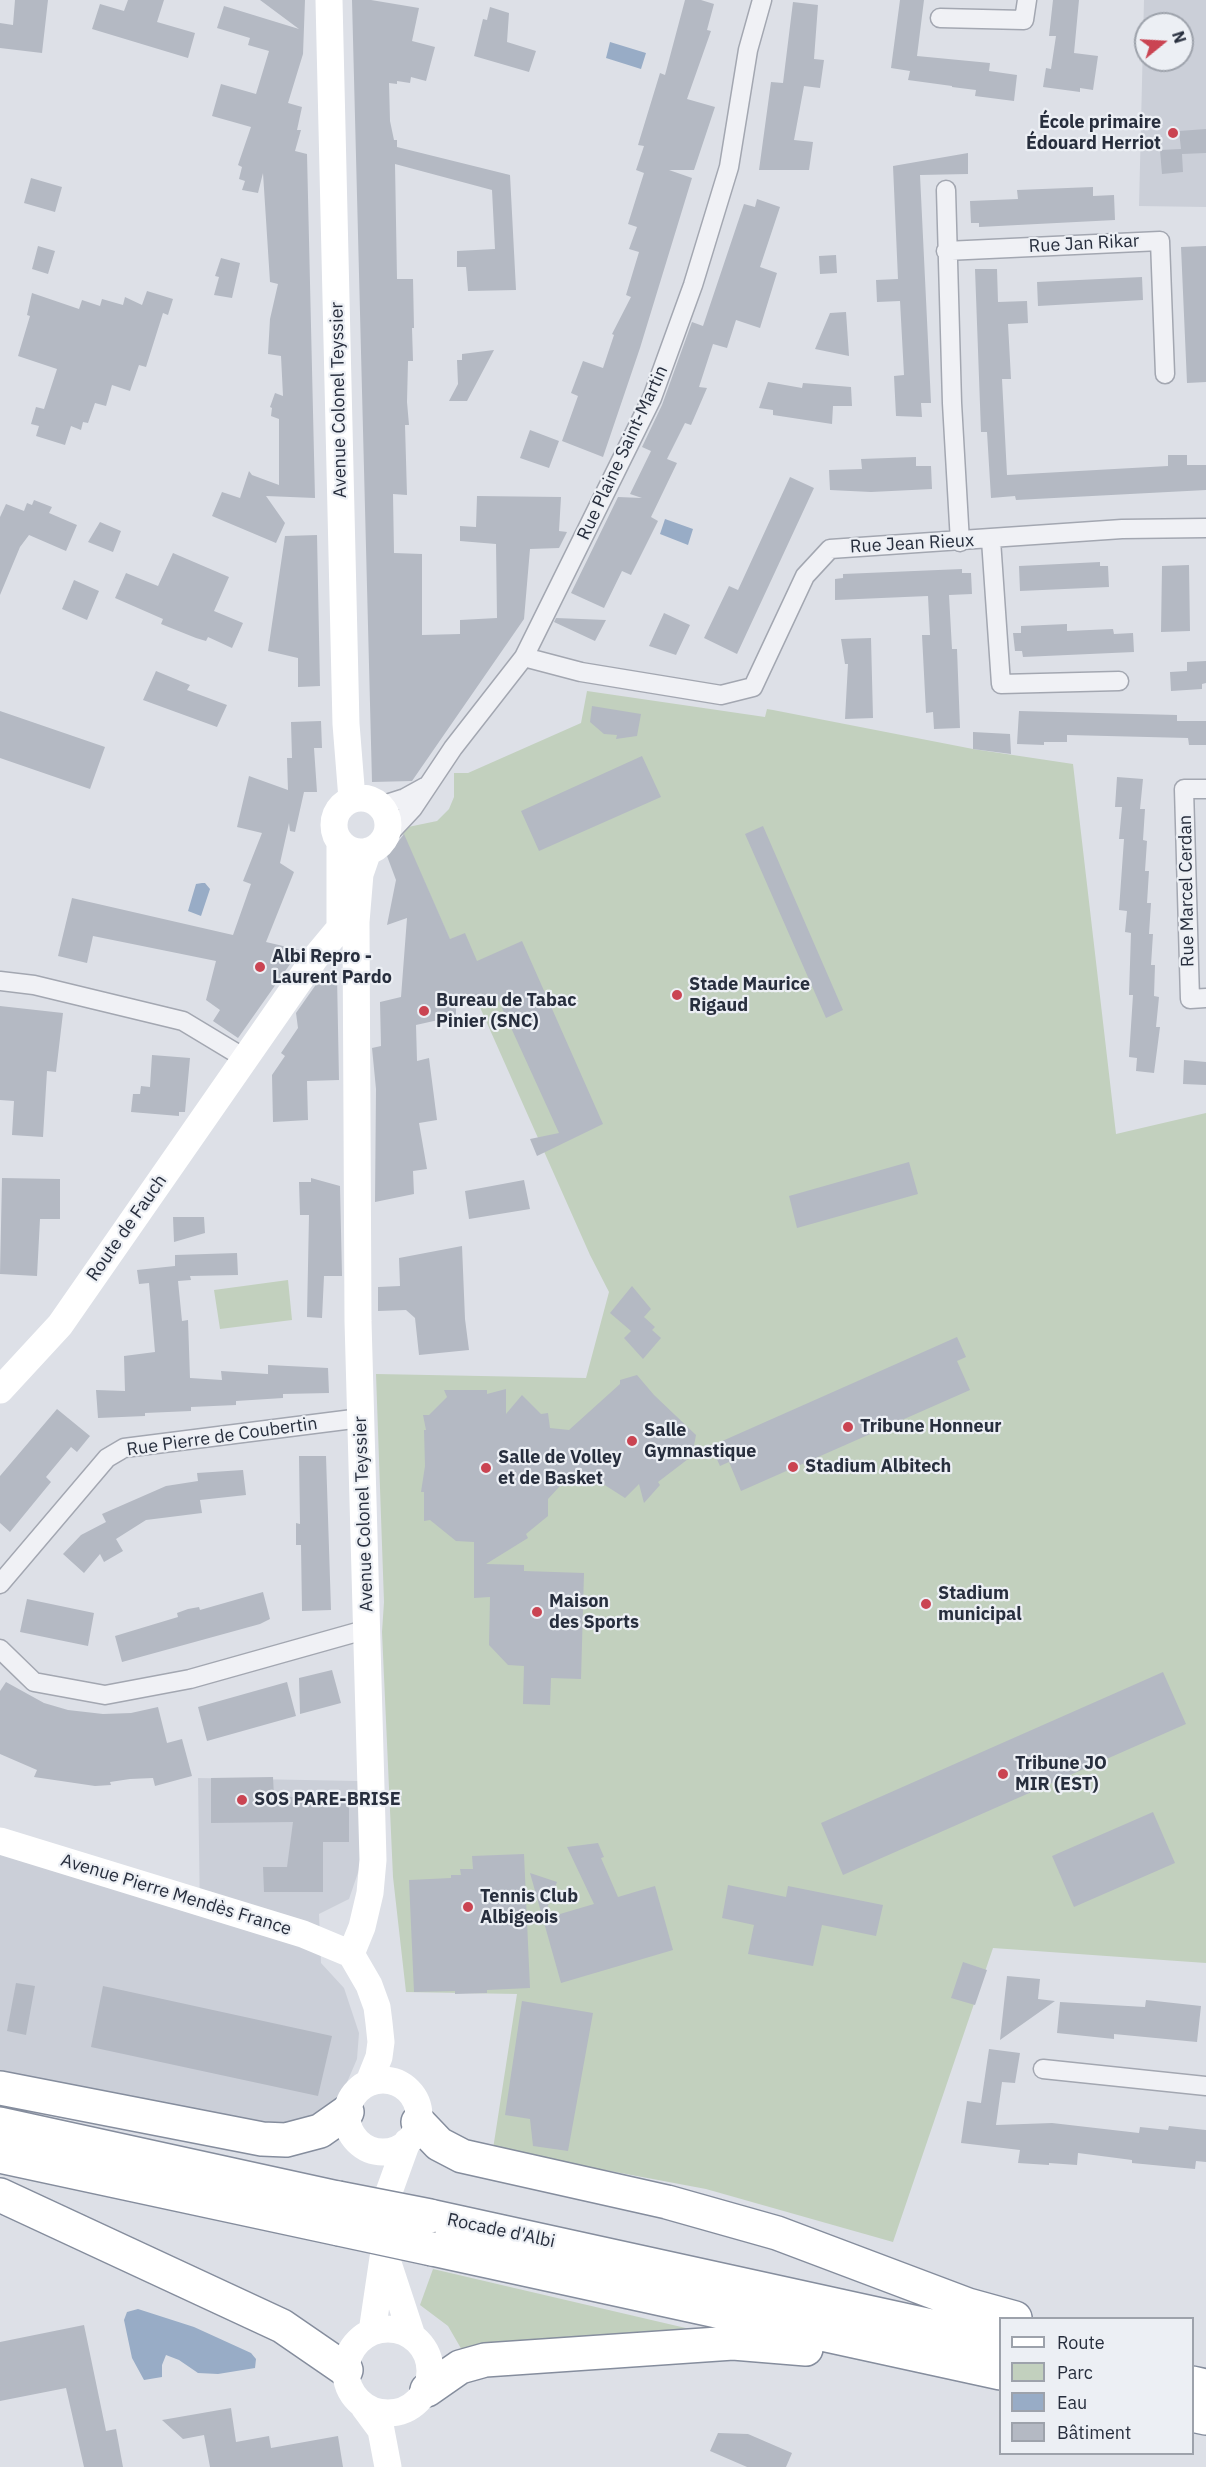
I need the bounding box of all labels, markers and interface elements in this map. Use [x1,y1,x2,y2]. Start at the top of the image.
north arrow [1134,12,1194,72]
text: N [1168,28,1191,46]
place label: École primaire Édouard Herriot [1026,112,1161,154]
marker: École primaire Édouard Herriot [1166,126,1180,140]
street label: Rue Jan Rikar [1028,230,1140,258]
street label: Avenue Colonel Teyssier [326,302,352,498]
street label: Rue Plaine Saint-Martin [573,362,673,544]
street label: Rue Jean Rieux [849,530,975,558]
street label: Rue Marcel Cerdan [1175,815,1199,967]
place label: Albi Repro - Laurent Pardo [272,946,392,988]
marker: Albi Repro - Laurent Pardo [253,960,267,974]
place label: Stade Maurice Rigaud [689,974,810,1016]
marker: Stade Maurice Rigaud [670,988,684,1002]
place label: Bureau de Tabac Pinier (SNC) [436,990,577,1032]
marker: Bureau de Tabac Pinier (SNC) [417,1004,431,1018]
street label: Route de Fauch [82,1171,172,1285]
street label: Rue Pierre de Coubertin [125,1413,319,1461]
street label: Avenue Colonel Teyssier [350,1416,378,1612]
place label: Tribune Honneur [860,1416,1002,1438]
place label: Salle Gymnastique [644,1420,756,1462]
marker: Tribune Honneur [841,1420,855,1434]
marker: Salle Gymnastique [625,1434,639,1448]
place label: Salle de Volley et de Basket [498,1447,621,1490]
place label: Stadium Albitech [805,1456,951,1478]
marker: Stadium Albitech [786,1460,800,1474]
marker: Salle de Volley et de Basket [479,1461,493,1475]
place label: Stadium municipal [938,1583,1022,1626]
place label: Maison des Sports [549,1591,639,1634]
marker: Stadium municipal [919,1597,933,1611]
marker: Maison des Sports [530,1605,544,1619]
place label: Tribune JO MIR (EST) [1015,1753,1107,1796]
marker: Tribune JO MIR (EST) [996,1767,1010,1781]
place label: SOS PARE-BRISE [254,1789,401,1811]
marker: SOS PARE-BRISE [235,1793,249,1807]
street label: Avenue Pierre Mendès France [58,1850,294,1940]
place label: Tennis Club Albigeois [480,1886,578,1928]
marker: Tennis Club Albigeois [461,1900,475,1914]
street label: Rocade d'Albi [445,2209,557,2253]
legend [999,2317,1194,2455]
text: Route [1057,2331,1105,2354]
text: Parc [1057,2361,1093,2384]
text: Eau [1057,2391,1087,2414]
text: Bâtiment [1057,2421,1131,2444]

